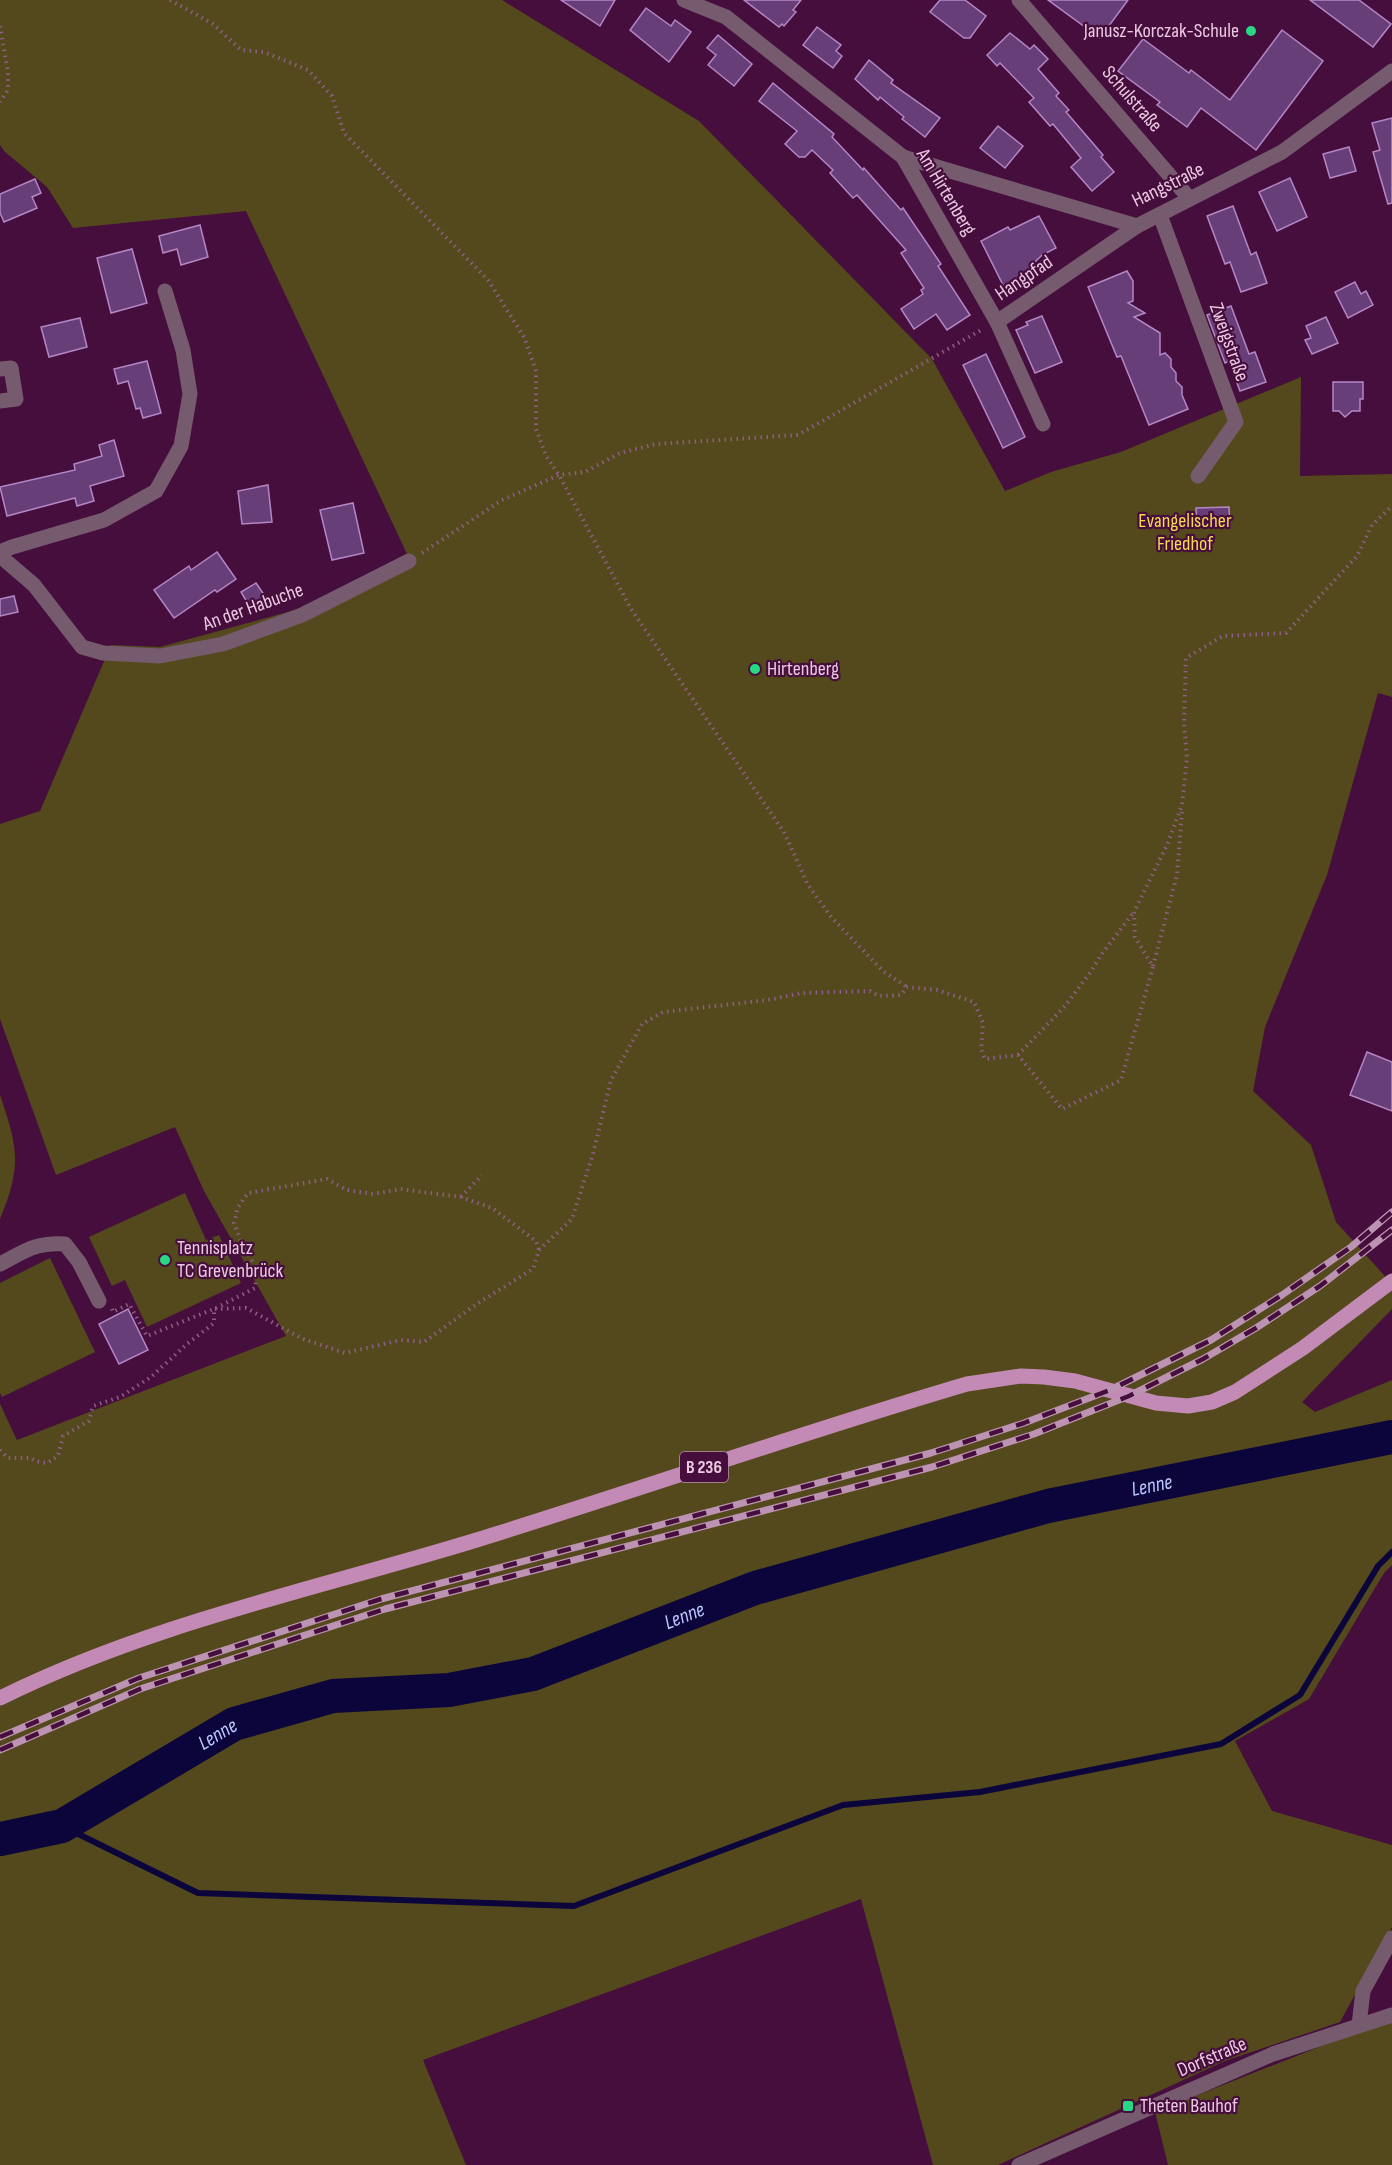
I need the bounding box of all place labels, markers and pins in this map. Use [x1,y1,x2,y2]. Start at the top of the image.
place label: Janusz-Korczak-Schule [1083,19,1239,43]
marker: Janusz-Korczak-Schule [1244,24,1258,38]
place label: Hirtenberg [767,657,839,681]
marker: Hirtenberg [748,662,762,676]
place label: Tennisplatz TC Grevenbrück [177,1236,284,1283]
marker: Tennisplatz TC Grevenbrück [158,1253,172,1267]
place label: Theten Bauhof [1140,2094,1238,2118]
marker: Theten Bauhof [1121,2099,1135,2113]

